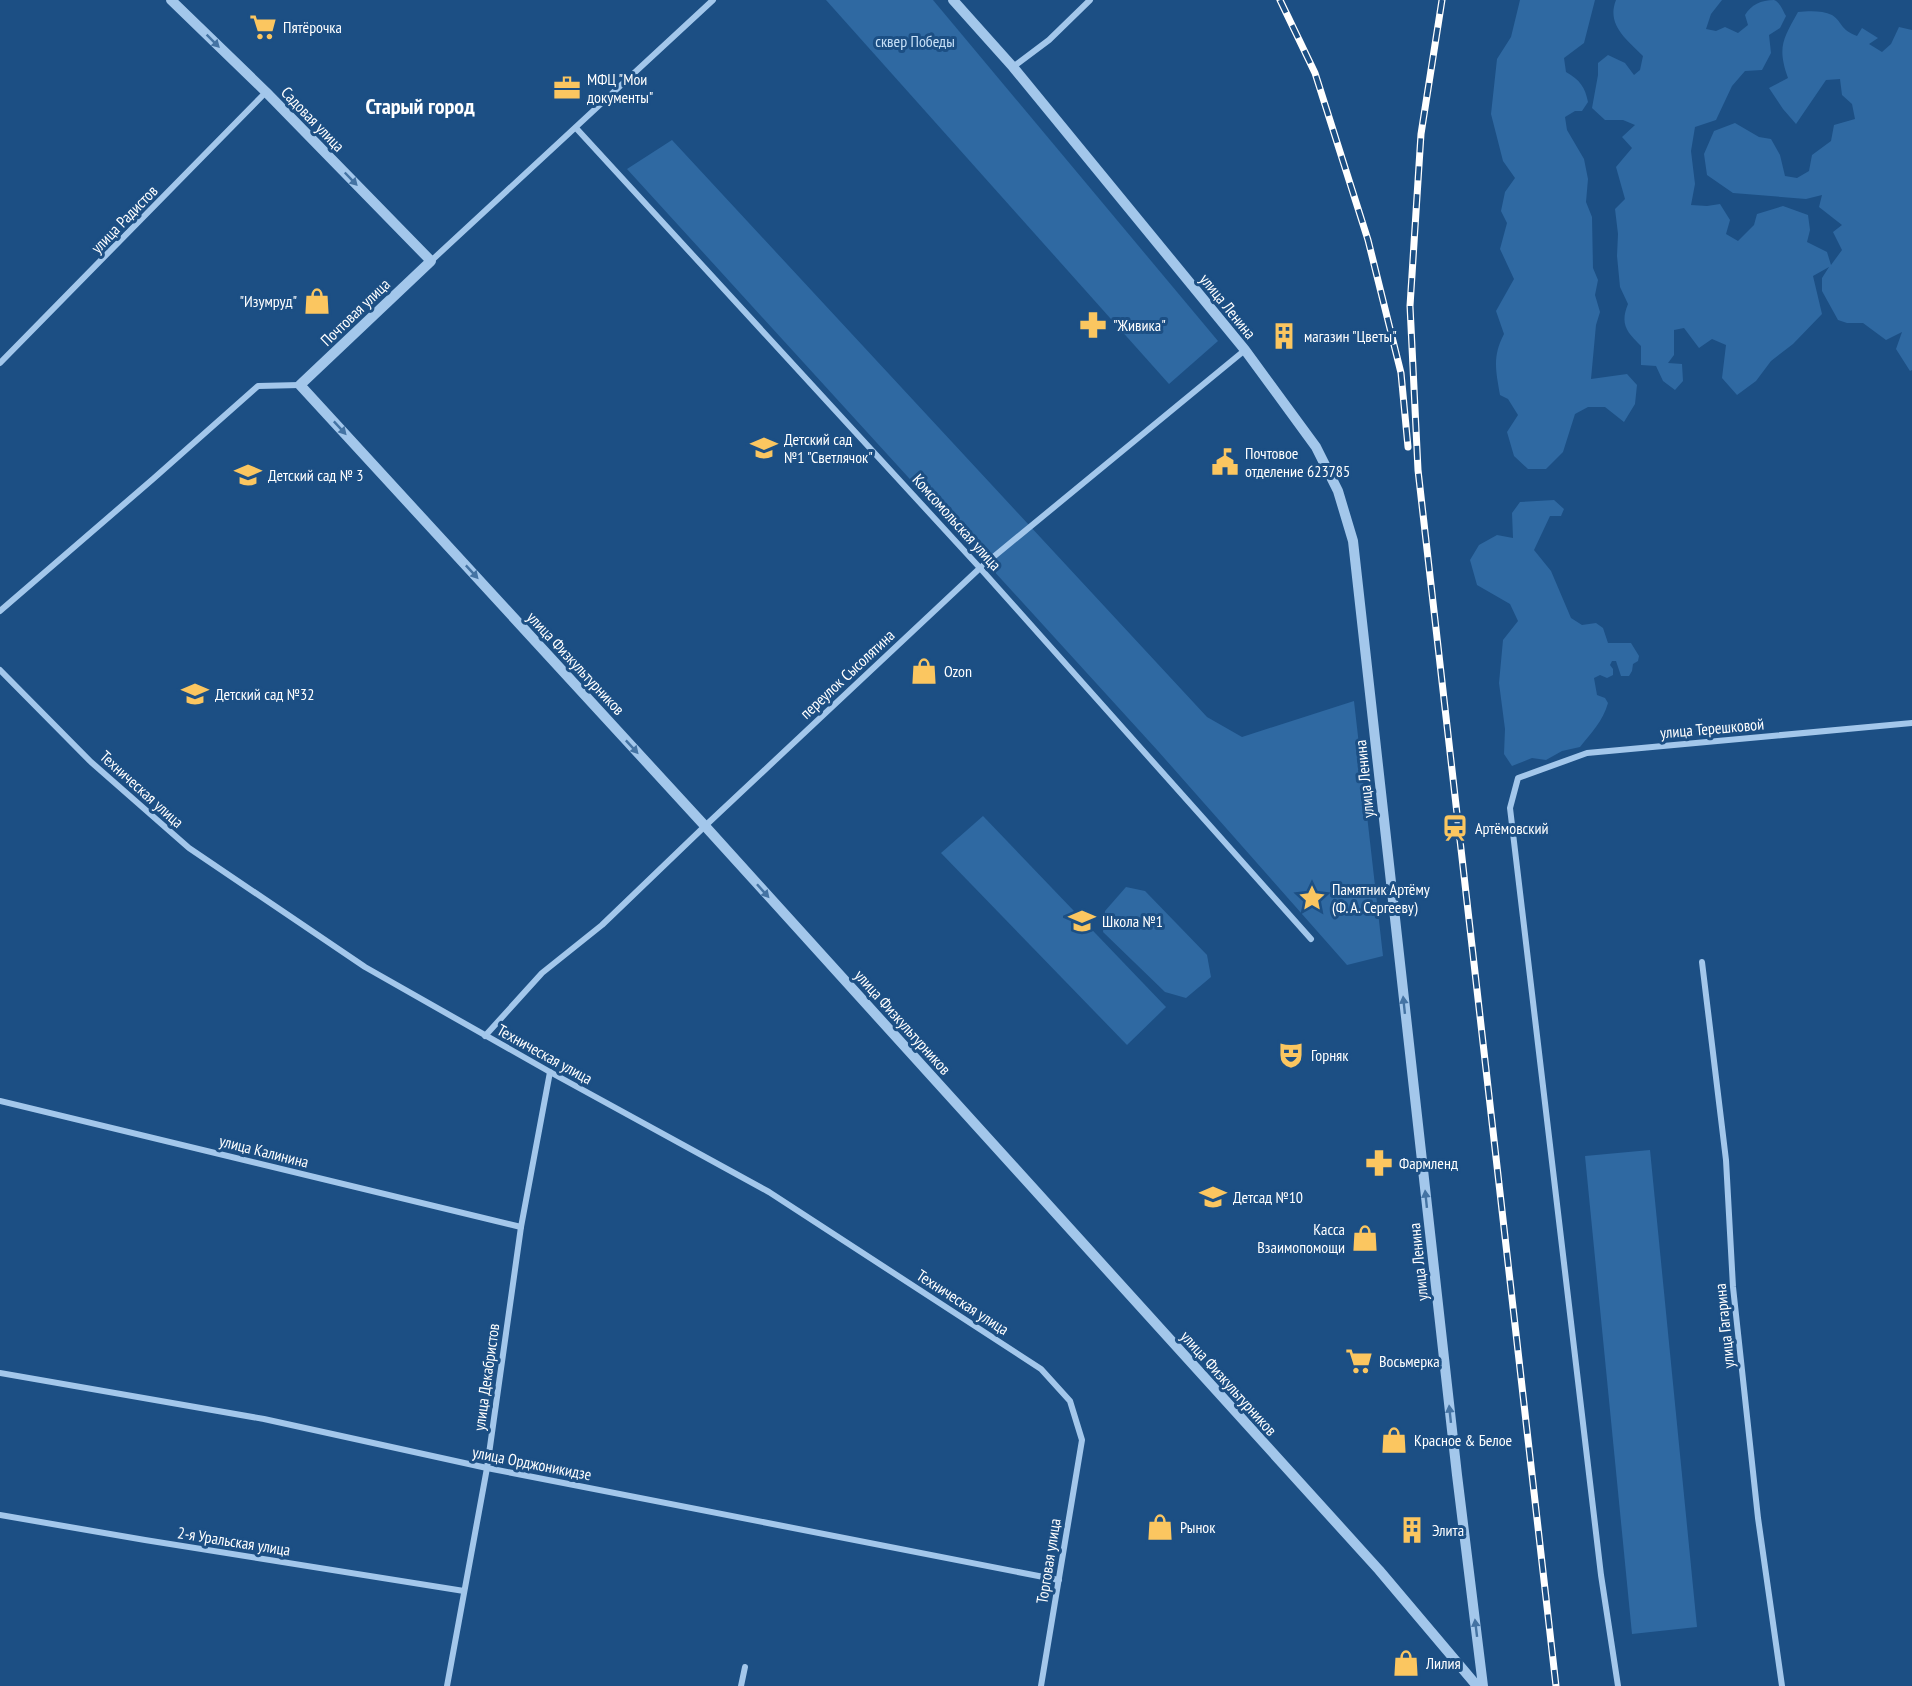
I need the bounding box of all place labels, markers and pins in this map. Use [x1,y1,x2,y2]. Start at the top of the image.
supermarket icon: Пятёрочка [248,12,278,42]
place label: Пятёрочка [283,17,342,37]
place label: МФЦ "Мои документы" [587,69,653,107]
office icon: МФЦ "Мои документы" [552,73,582,103]
shop icon: "Изумруд" [302,286,332,316]
place label: "Изумруд" [240,291,297,311]
pharmacy icon: "Живика" [1078,310,1108,340]
place label: "Живика" [1113,315,1166,335]
building icon: магазин "Цветы" [1269,321,1299,351]
place label: магазин "Цветы" [1304,326,1397,346]
place label: Детский сад №1 "Светлячок" [784,429,873,467]
school or university icon: Детский сад №1 "Светлячок" [749,433,779,463]
place label: Почтовое отделение 623785 [1245,443,1350,481]
public building icon: Почтовое отделение 623785 [1210,447,1240,477]
school or university icon: Детский сад № 3 [233,460,263,490]
place label: Детский сад № 3 [268,465,364,485]
shop icon: Ozon [909,656,939,686]
place label: Ozon [944,661,972,681]
school or university icon: Детский сад №32 [180,679,210,709]
place label: Детский сад №32 [215,684,314,704]
station icon: Артёмовский [1440,813,1470,843]
place label: Артёмовский [1475,818,1549,838]
place label: Памятник Артёму (Ф. А. Сергееву) [1332,879,1430,917]
place icon: Памятник Артёму (Ф. А. Сергееву) [1297,883,1327,913]
school or university icon: Школа №1 [1067,906,1097,936]
place label: Школа №1 [1102,911,1163,931]
theatre icon: Горняк [1276,1040,1306,1070]
place label: Горняк [1311,1045,1349,1065]
pharmacy icon: Фармленд [1364,1148,1394,1178]
place label: Фармленд [1399,1153,1458,1173]
school or university icon: Детсад №10 [1198,1182,1228,1212]
place label: Детсад №10 [1233,1187,1303,1207]
place label: Касса Взаимопомощи [1257,1219,1345,1257]
shop icon: Касса Взаимопомощи [1350,1223,1380,1253]
supermarket icon: Восьмерка [1344,1346,1374,1376]
place label: Восьмерка [1379,1351,1440,1371]
shop icon: Красное & Белое [1379,1425,1409,1455]
place label: Красное & Белое [1414,1430,1512,1450]
shop icon: Рынок [1145,1512,1175,1542]
building icon: Элита [1397,1515,1427,1545]
place label: Рынок [1180,1517,1216,1537]
place label: Элита [1432,1520,1464,1540]
shop icon: Лилия [1391,1648,1421,1678]
place label: Лилия [1425,1653,1461,1673]

